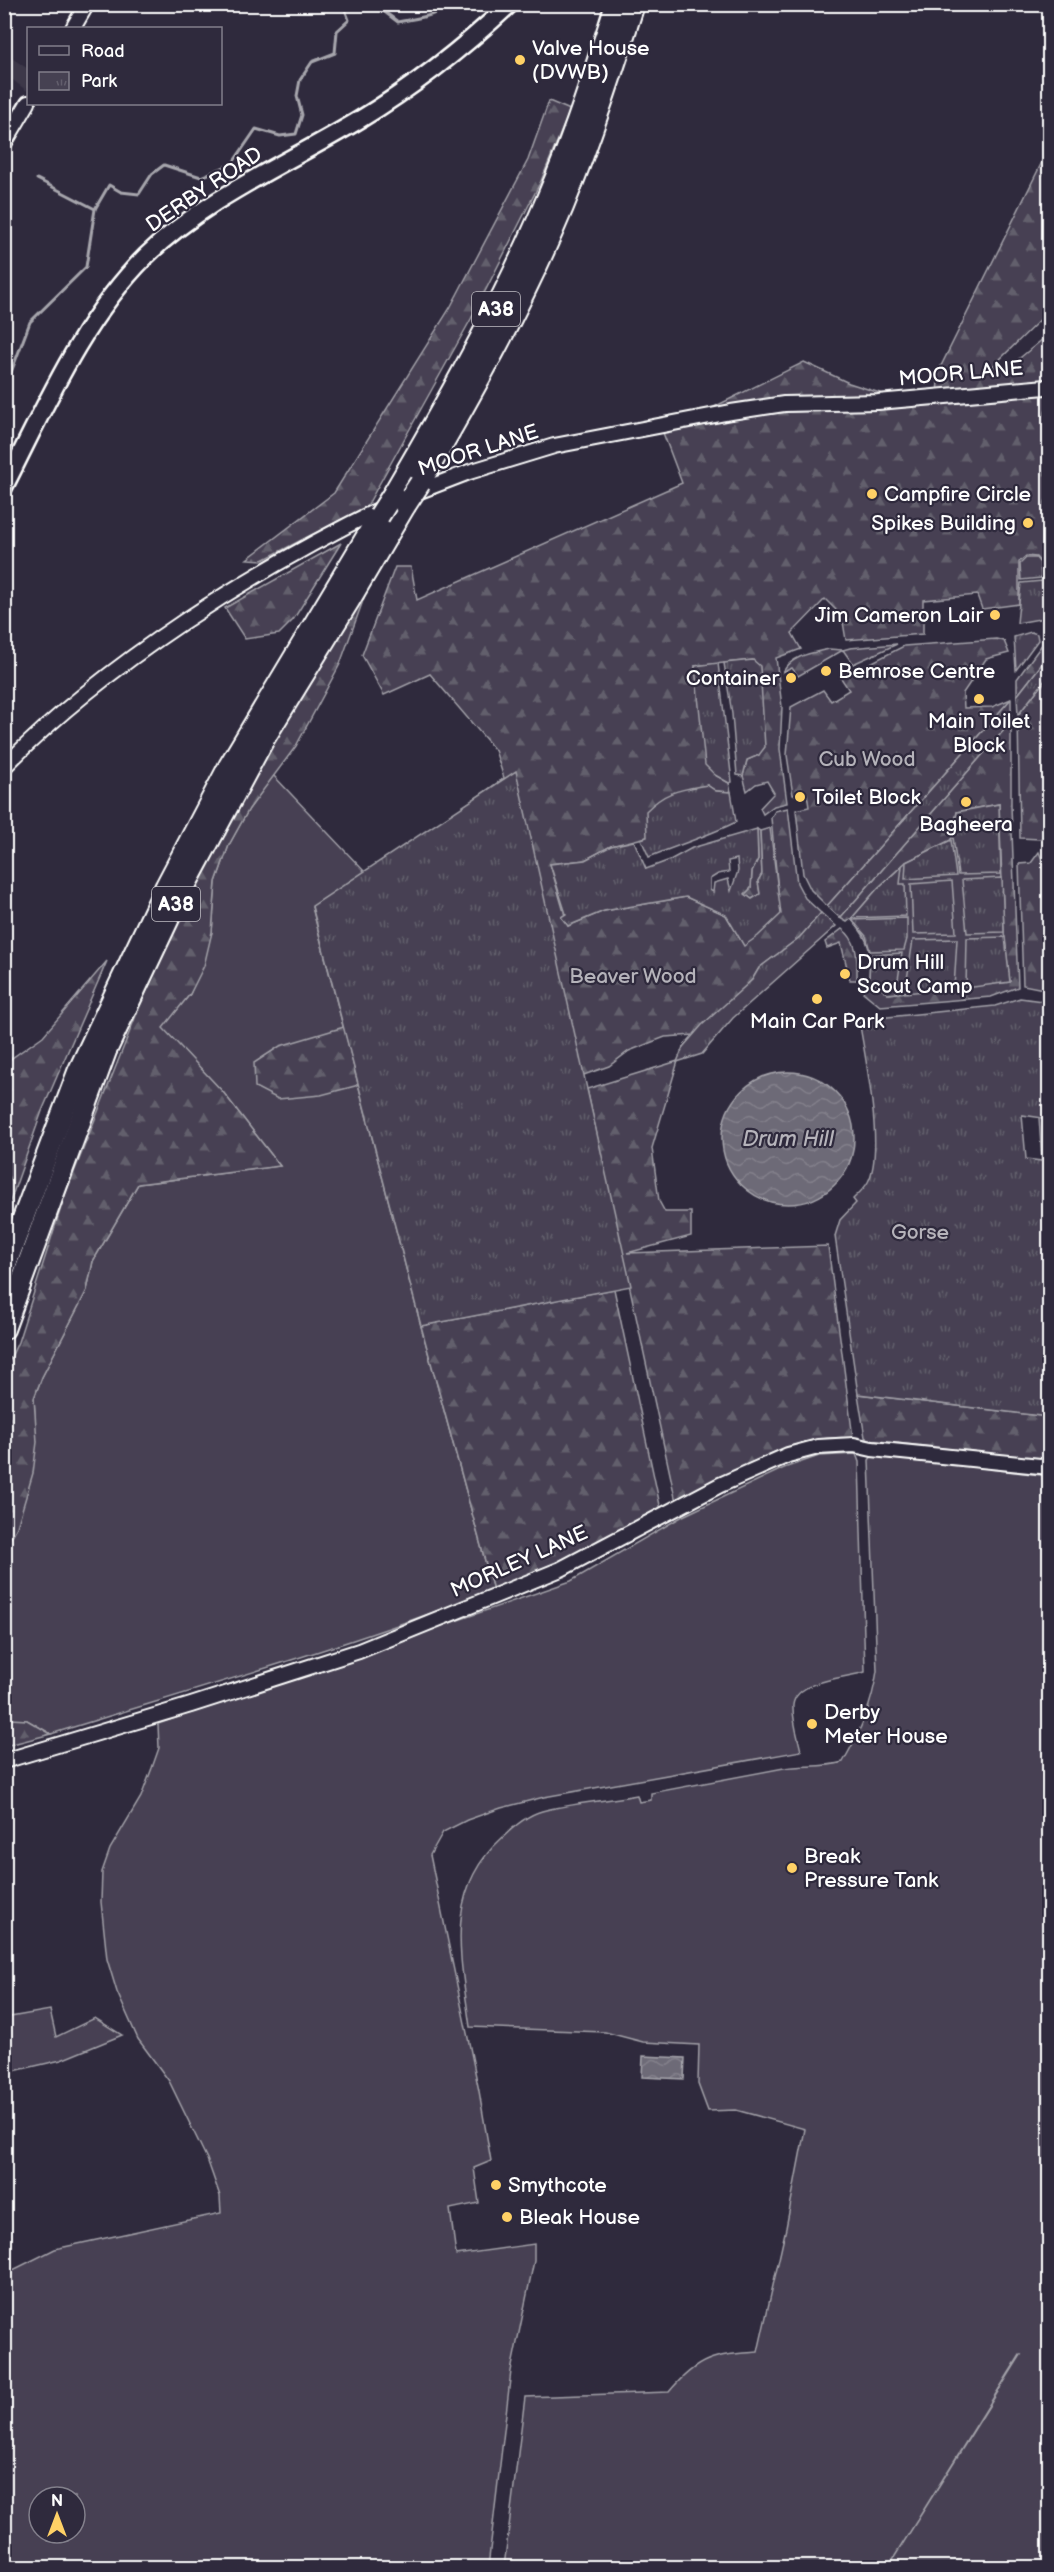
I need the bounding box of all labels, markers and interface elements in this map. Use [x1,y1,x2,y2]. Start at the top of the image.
legend [27,27,222,105]
place label: Valve House (DVWB) [532,36,650,85]
text: Road [81,41,125,62]
marker: Valve House (DVWB) [513,53,527,67]
text: Park [81,71,117,92]
street label: DERBY ROAD [141,141,267,237]
road number: A38 [472,292,520,326]
street label: MOOR LANE [898,356,1024,391]
street label: MOOR LANE [415,419,541,482]
place label: Campfire Circle [884,482,1031,507]
marker: Campfire Circle [865,487,879,501]
place label: Spikes Building [871,511,1016,536]
marker: Spikes Building [1021,516,1035,530]
place label: Jim Cameron Lair [815,603,983,628]
marker: Jim Cameron Lair [988,608,1002,622]
place label: Bemrose Centre [838,659,995,684]
marker: Bemrose Centre [819,664,833,678]
place label: Container [686,666,779,691]
marker: Container [784,671,798,685]
marker: Main Toilet Block [972,692,986,706]
place label: Main Toilet Block [928,709,1031,758]
park label: Cub Wood [818,747,916,772]
place label: Toilet Block [812,785,921,810]
marker: Toilet Block [793,790,807,804]
marker: Bagheera [959,795,973,809]
place label: Bagheera [919,812,1013,837]
road number: A38 [152,887,200,921]
place label: Drum Hill Scout Camp [857,950,973,999]
park label: Beaver Wood [569,964,697,989]
marker: Drum Hill Scout Camp [838,967,852,981]
marker: Main Car Park [810,992,824,1006]
place label: Main Car Park [750,1009,885,1034]
water label: Drum Hill [742,1126,835,1153]
park label: Gorse [891,1220,949,1245]
street label: MORLEY LANE [447,1520,592,1603]
place label: Derby Meter House [824,1700,948,1749]
marker: Derby Meter House [805,1717,819,1731]
place label: Break Pressure Tank [804,1844,939,1893]
marker: Break Pressure Tank [785,1861,799,1875]
place label: Smythcote [508,2173,607,2198]
marker: Smythcote [489,2178,503,2192]
place label: Bleak House [519,2205,640,2230]
marker: Bleak House [500,2210,514,2224]
north arrow [27,2485,87,2545]
text: N [51,2492,63,2511]

